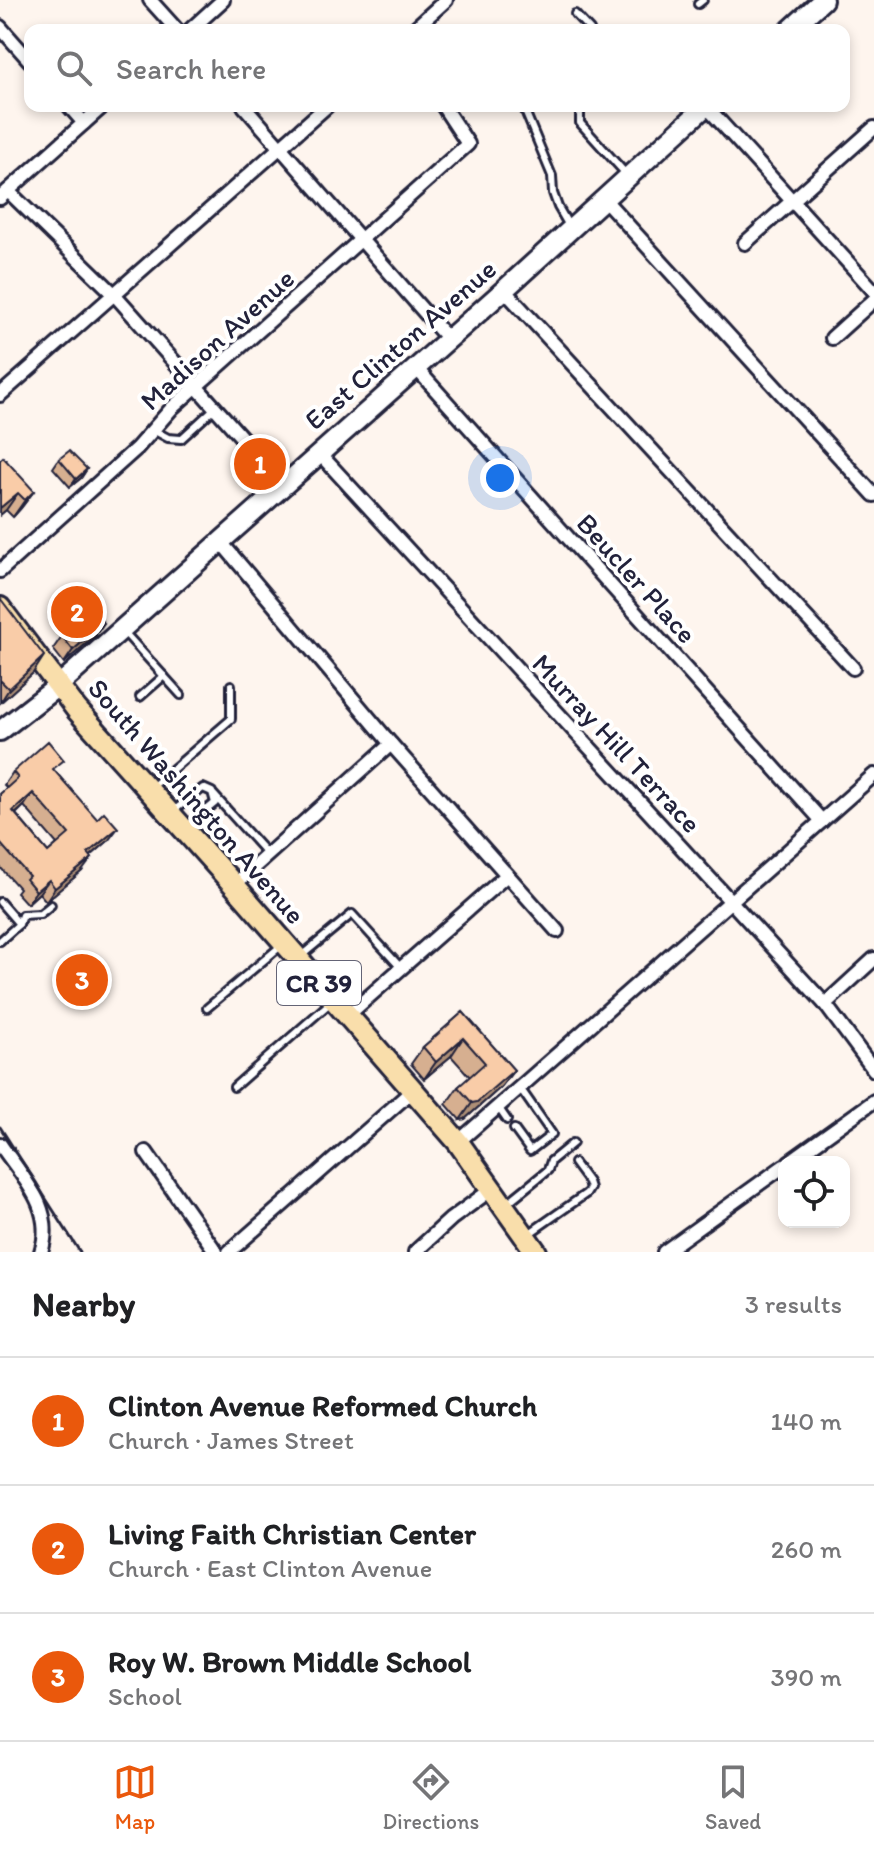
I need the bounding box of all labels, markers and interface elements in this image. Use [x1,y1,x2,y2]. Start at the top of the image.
search box [24,24,850,112]
icon: search [52,46,96,90]
text: Search here [116,50,266,87]
street label: East Clinton Avenue [297,252,503,436]
street label: Madison Avenue [133,261,301,417]
pin: 1 [234,434,286,494]
your location [480,458,520,498]
street label: Beucler Place [570,506,704,650]
pin: 2 [51,582,103,642]
street label: Murray Hill Terrace [525,646,709,840]
street label: South Washington Avenue [81,671,313,931]
pin: 3 [56,950,108,1010]
road number: CR 39 [277,961,361,1005]
map controls [778,1156,850,1228]
button: locate [778,1156,850,1228]
text: Nearby [32,1284,135,1325]
text: 3 results [745,1288,842,1320]
text: Clinton Avenue Reformed Church [108,1387,537,1424]
text: 1 [52,1405,64,1437]
text: 140 m [771,1405,842,1437]
text: Church · James Street [108,1424,354,1456]
text: Living Faith Christian Center [108,1515,476,1552]
text: 2 [51,1533,65,1565]
text: 260 m [771,1533,842,1565]
text: Church · East Clinton Avenue [108,1552,432,1584]
text: Roy W. Brown Middle School [108,1643,471,1680]
text: 3 [51,1661,65,1693]
text: 390 m [770,1661,842,1693]
text: School [108,1680,182,1712]
tab: Map [113,1760,157,1835]
tab: Directions [383,1760,479,1835]
tab: Saved [705,1760,761,1835]

